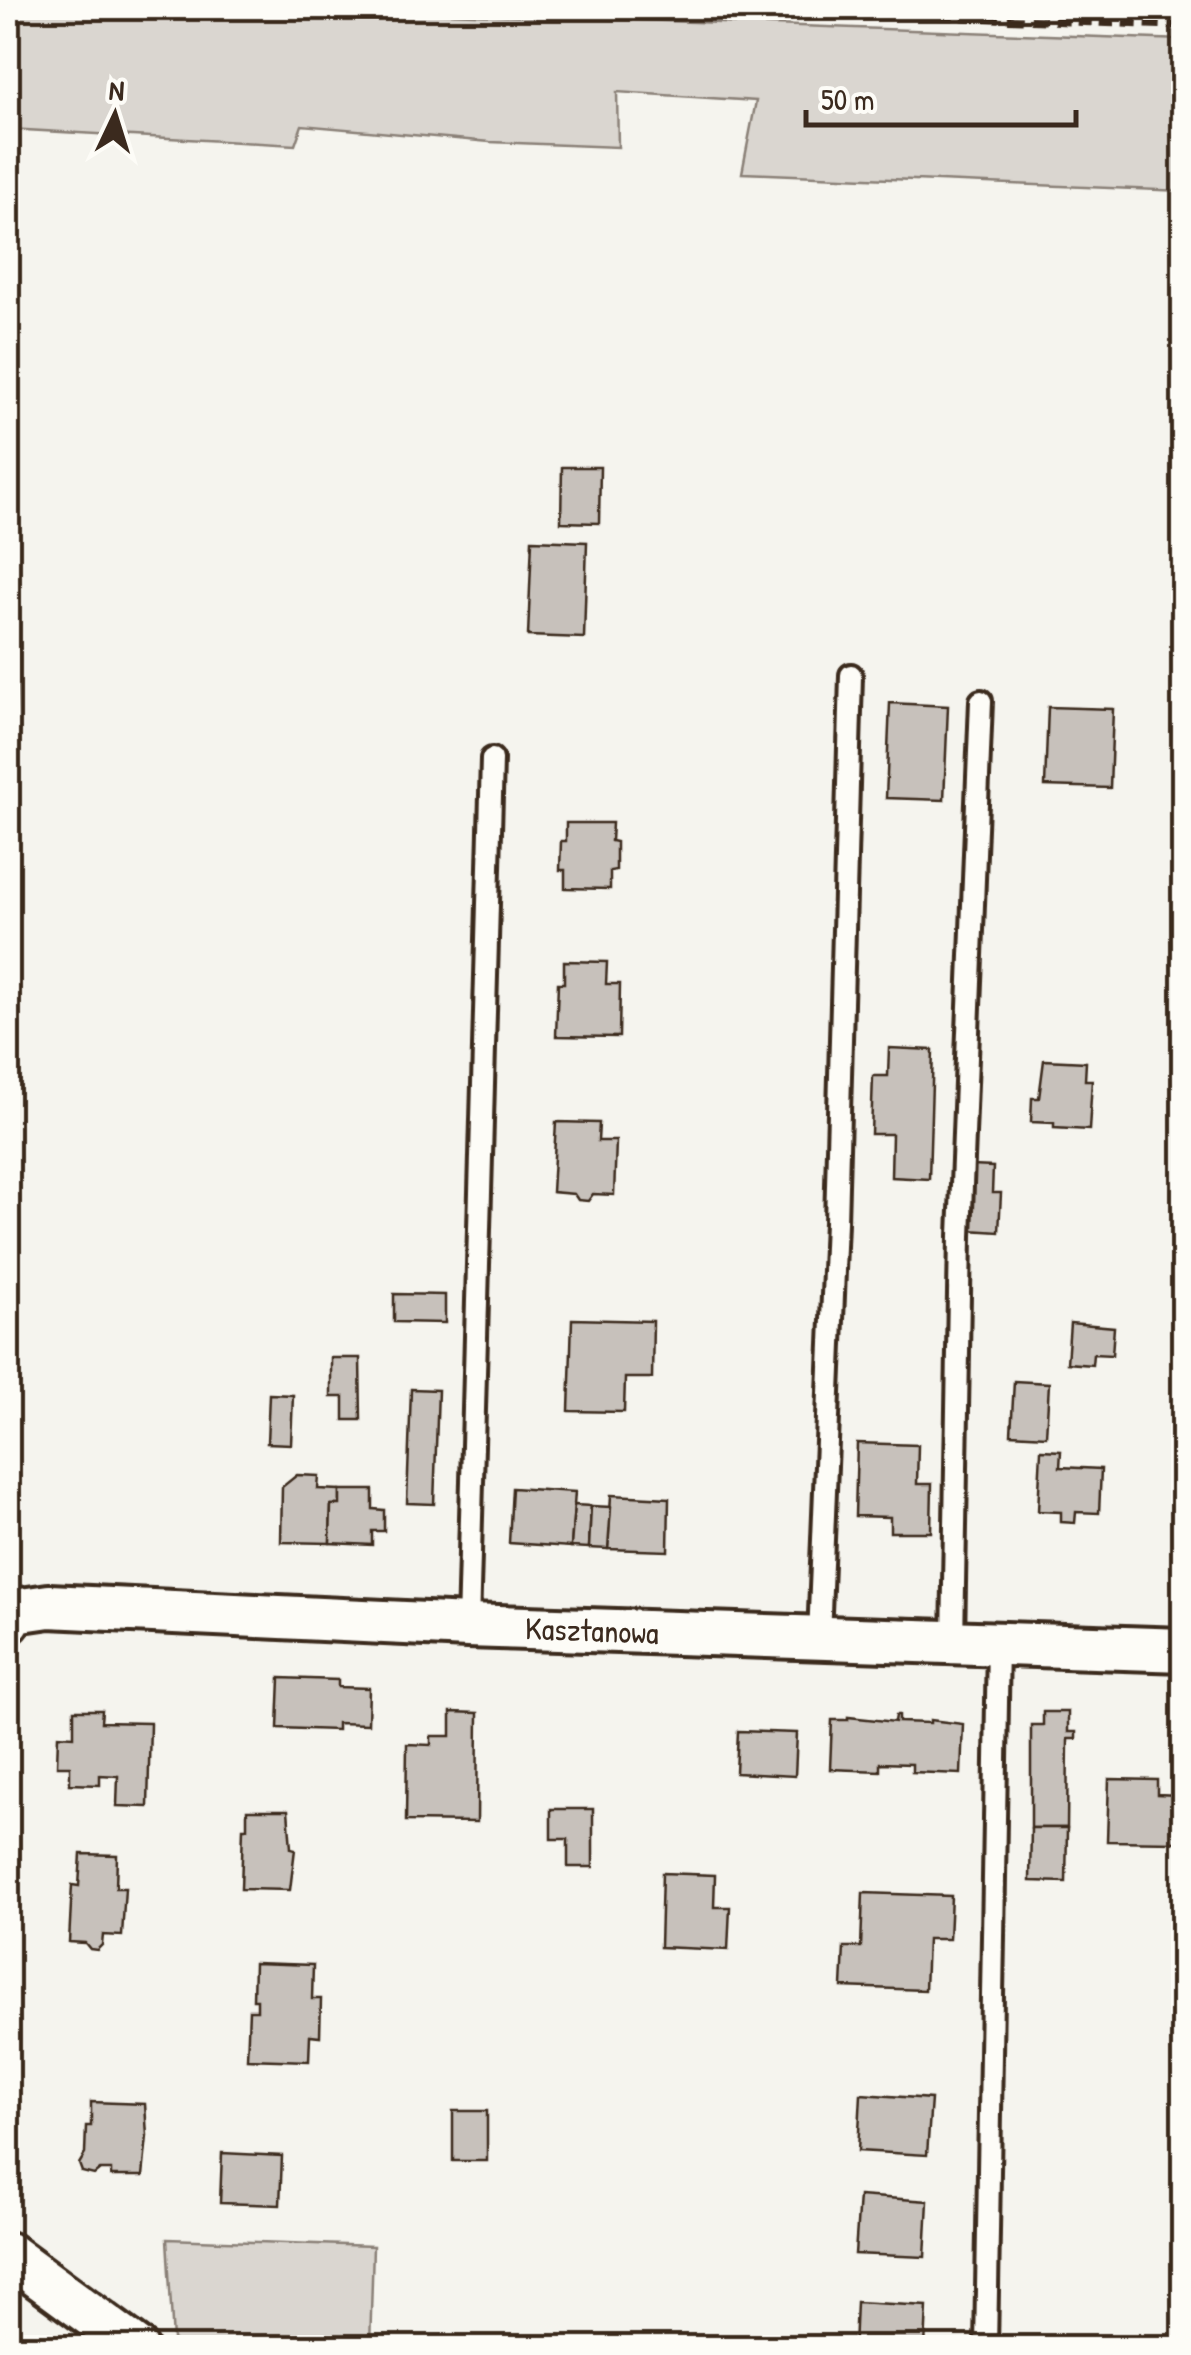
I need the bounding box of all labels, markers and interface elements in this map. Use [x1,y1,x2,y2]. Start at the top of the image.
north arrow [65,65,165,165]
scale bar [806,65,1076,127]
text: N [108,71,126,110]
text: 50 m [821,79,874,119]
street label: Kasztanowa [525,1606,659,1654]

